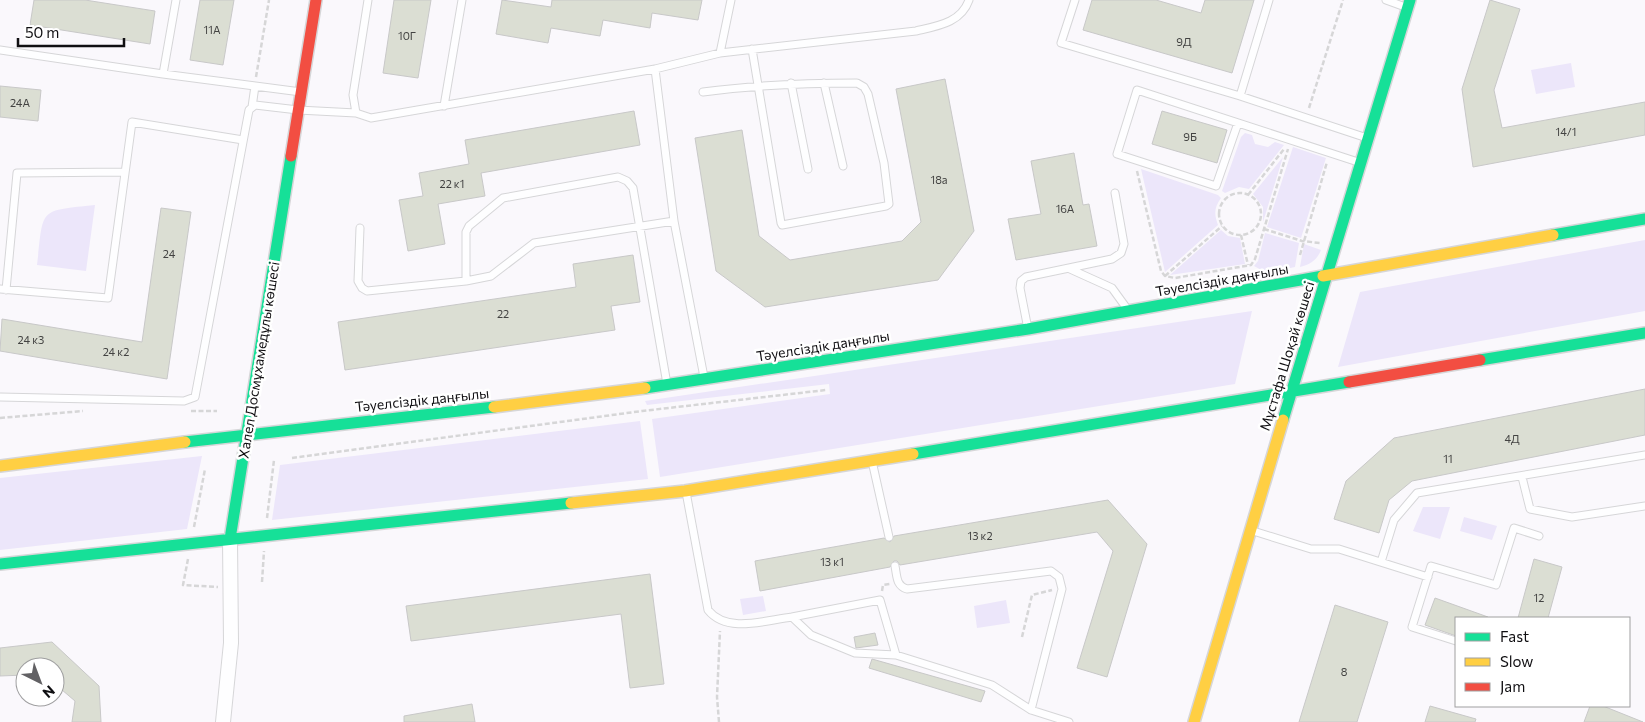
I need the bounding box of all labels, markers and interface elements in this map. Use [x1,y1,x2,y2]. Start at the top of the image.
scale bar [18,15,124,47]
text: 50 m [25,23,59,41]
house number: 11А [204,23,221,36]
house number: 10Г [398,29,416,42]
house number: 9Д [1176,35,1192,48]
house number: 24А [10,96,30,109]
house number: 14/1 [1556,125,1576,138]
house number: 9Б [1183,130,1197,143]
house number: 18а [930,173,948,186]
house number: 22 к1 [440,177,464,190]
house number: 16А [1056,202,1075,215]
house number: 24 [163,247,176,260]
street label: Тәуелсіздік даңғылы [1154,259,1290,300]
street label: Халел Досмұхамедұлы көшесі [235,260,282,460]
street label: Мұстафа Шоқай көшесі [1256,279,1317,433]
house number: 22 [497,307,509,320]
street label: Тәуелсіздік даңғылы [755,327,891,364]
house number: 24 к3 [18,333,44,346]
house number: 24 к2 [103,345,129,358]
street label: Тәуелсіздік даңғылы [354,384,490,415]
house number: 4Д [1504,432,1520,445]
house number: 11 [1443,452,1453,465]
house number: 13 к2 [967,529,993,542]
house number: 13 к1 [820,555,844,568]
house number: 12 [1534,591,1544,604]
legend [1455,617,1630,707]
text: Fast [1500,627,1529,645]
text: Slow [1500,652,1533,670]
north arrow [15,657,65,707]
house number: 8 [1341,665,1348,678]
text: Jam [1500,677,1525,695]
text: N [39,682,59,702]

